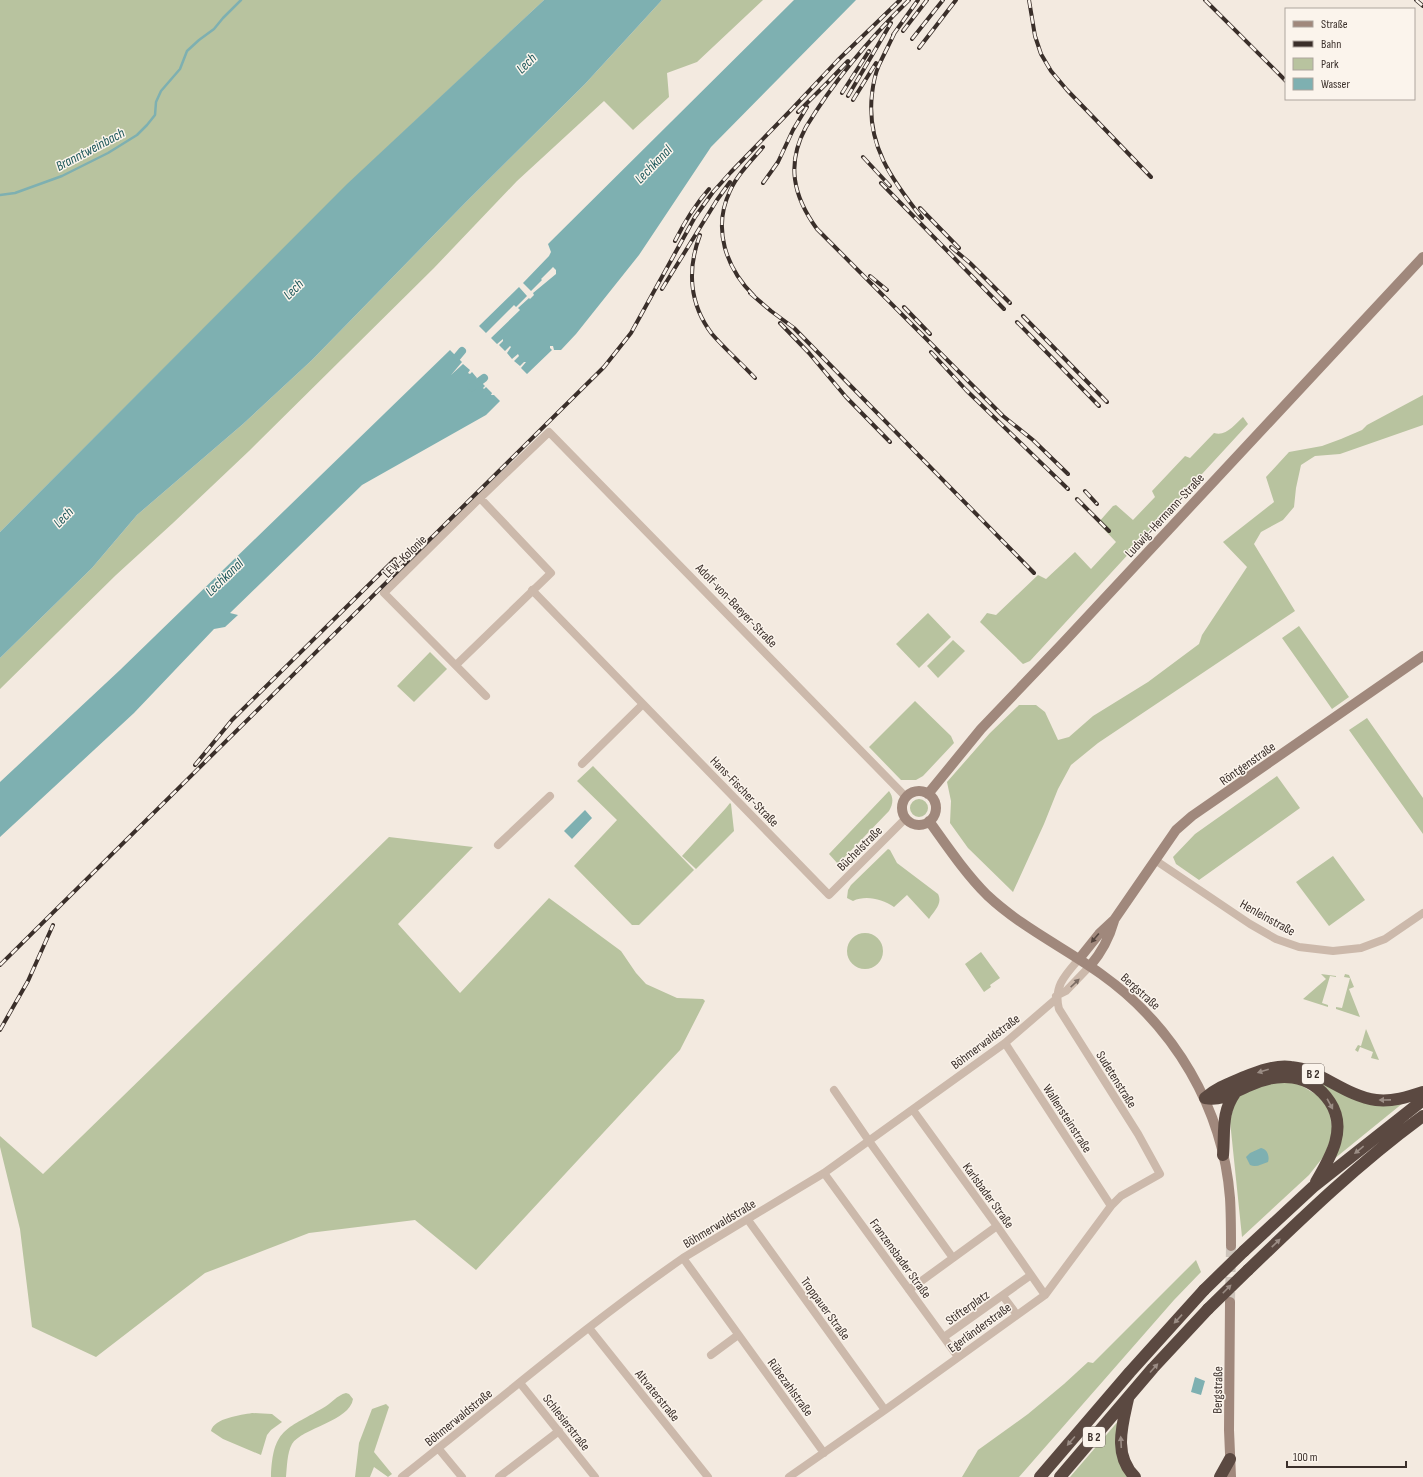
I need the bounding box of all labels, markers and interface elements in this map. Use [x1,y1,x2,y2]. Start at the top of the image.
legend [1285,8,1415,100]
text: Straße [1321,17,1348,32]
text: Bahn [1321,37,1341,52]
water label: Lech [513,50,540,77]
text: Park [1321,57,1339,72]
text: Wasser [1321,77,1350,92]
water label: Branntweinbach [53,124,128,175]
water label: Lechkanal [631,141,676,187]
water label: Lech [280,276,307,303]
street label: Ludwig-Hermann-Straße [1122,470,1208,561]
water label: Lech [50,504,77,531]
street label: LEW-Kolonie [379,532,430,582]
water label: Lechkanal [202,555,247,600]
street label: Adolf-von-Baeyer-Straße [691,560,780,651]
street label: Röntgenstraße [1217,739,1279,789]
street label: Hans-Fischer-Straße [707,753,782,830]
street label: Büchelstraße [834,823,886,875]
street label: Henleinstraße [1237,896,1298,940]
one-way arrow [1091,933,1100,944]
street label: Bergstraße [1117,970,1163,1014]
one-way arrow [1070,978,1080,988]
street label: Böhmerwaldstraße [948,1011,1023,1073]
street label: Sudetenstraße [1092,1048,1140,1111]
road number: B 2 [1302,1064,1324,1084]
one-way arrow [1256,1068,1268,1074]
street label: Wallensteinstraße [1039,1081,1095,1156]
one-way arrow [1378,1097,1391,1103]
one-way arrow [1327,1098,1334,1110]
one-way arrow [1354,1145,1365,1154]
street label: Karlsbader Straße [959,1160,1017,1232]
street label: Böhmerwaldstraße [680,1196,759,1252]
street label: Franzensbader Straße [866,1216,934,1302]
one-way arrow [1271,1238,1281,1247]
street label: Troppauer Straße [797,1274,853,1343]
one-way arrow [1223,1284,1232,1294]
street label: Stifterplatz [942,1287,993,1329]
street label: Egerländerstraße [945,1299,1014,1356]
one-way arrow [1173,1314,1183,1324]
street label: Rübezahlstraße [764,1356,817,1420]
one-way arrow [1149,1363,1159,1373]
street label: Altvaterstraße [631,1366,683,1425]
street label: Bergstraße [1210,1366,1226,1414]
street label: Böhmerwaldstraße [422,1386,496,1450]
street label: Schlesierstraße [539,1391,593,1454]
road number: B 2 [1083,1427,1105,1447]
one-way arrow [1067,1436,1076,1445]
one-way arrow [1117,1436,1124,1448]
scale bar [1287,1443,1406,1469]
text: 100 m [1293,1450,1318,1465]

